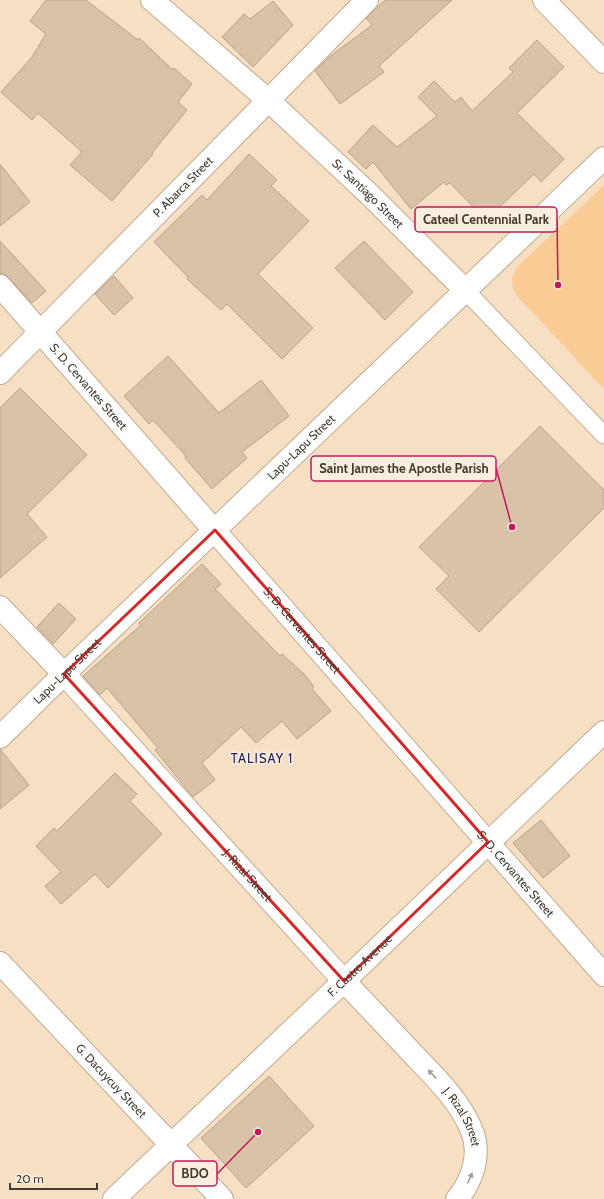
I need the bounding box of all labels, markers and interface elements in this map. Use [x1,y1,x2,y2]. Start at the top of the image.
street label: P. Abarca Street [150,153,216,220]
street label: Sr. Santiago Street [329,156,407,231]
callout: Cateel Centennial Park [415,207,557,232]
text: Cateel Centennial Park [423,211,550,227]
street label: S. D. Cervantes Street [47,340,131,433]
street label: Lapu-Lapu Street [264,411,338,483]
callout: Saint James the Apostle Parish [311,456,496,481]
text: Saint James the Apostle Parish [319,460,489,476]
street label: S. D. Cervantes Street [260,584,344,676]
street label: Lapu-Lapu Street [30,635,104,707]
district label: TALISAY 1 [231,750,293,766]
street label: S. D. Cervantes Street [474,827,558,920]
street label: J. Rizal Street [220,845,276,904]
street label: F. Castro Avenue [324,931,395,1000]
street label: G. Dacuycuy Street [73,1040,150,1121]
one-way arrow [427,1069,436,1079]
street label: J. Rizal Street [439,1083,484,1147]
callout: BDO [173,1161,217,1186]
scale bar [10,1165,97,1191]
text: BDO [181,1165,209,1181]
text: 20 m [16,1171,44,1186]
one-way arrow [467,1172,473,1184]

